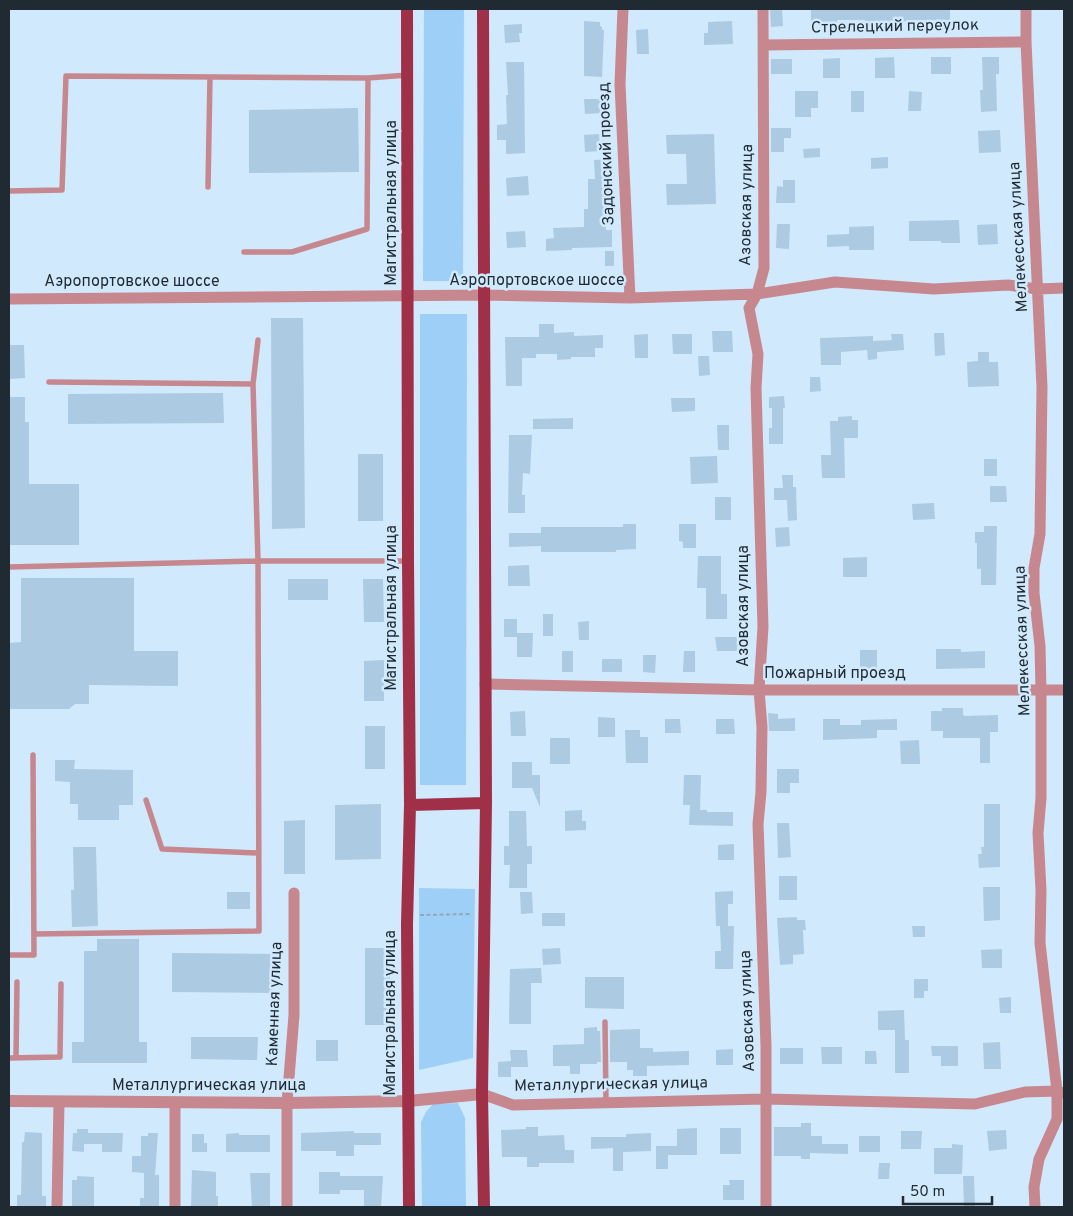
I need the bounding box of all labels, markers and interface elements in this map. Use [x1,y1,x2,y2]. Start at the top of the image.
street label: Стрелецкий переулок [811,16,979,38]
street label: Задонский проезд [595,82,619,226]
street label: Магистральная улица [382,120,402,286]
street label: Азовская улица [736,144,758,266]
street label: Мелекесская улица [1005,161,1033,313]
street label: Аэропортовское шоссе [449,271,625,291]
street label: Аэропортовское шоссе [44,272,220,292]
street label: Магистральная улица [382,525,402,691]
street label: Азовская улица [734,545,754,667]
street label: Мелекесская улица [1010,566,1036,716]
street label: Пожарный проезд [764,664,906,684]
street label: Магистральная улица [381,930,401,1096]
street label: Каменная улица [263,941,287,1067]
street label: Азовская улица [736,950,760,1072]
street label: Металлургическая улица [514,1073,708,1097]
street label: Металлургическая улица [112,1076,306,1096]
scale bar [903,1174,992,1206]
text: 50 m [910,1183,945,1202]

